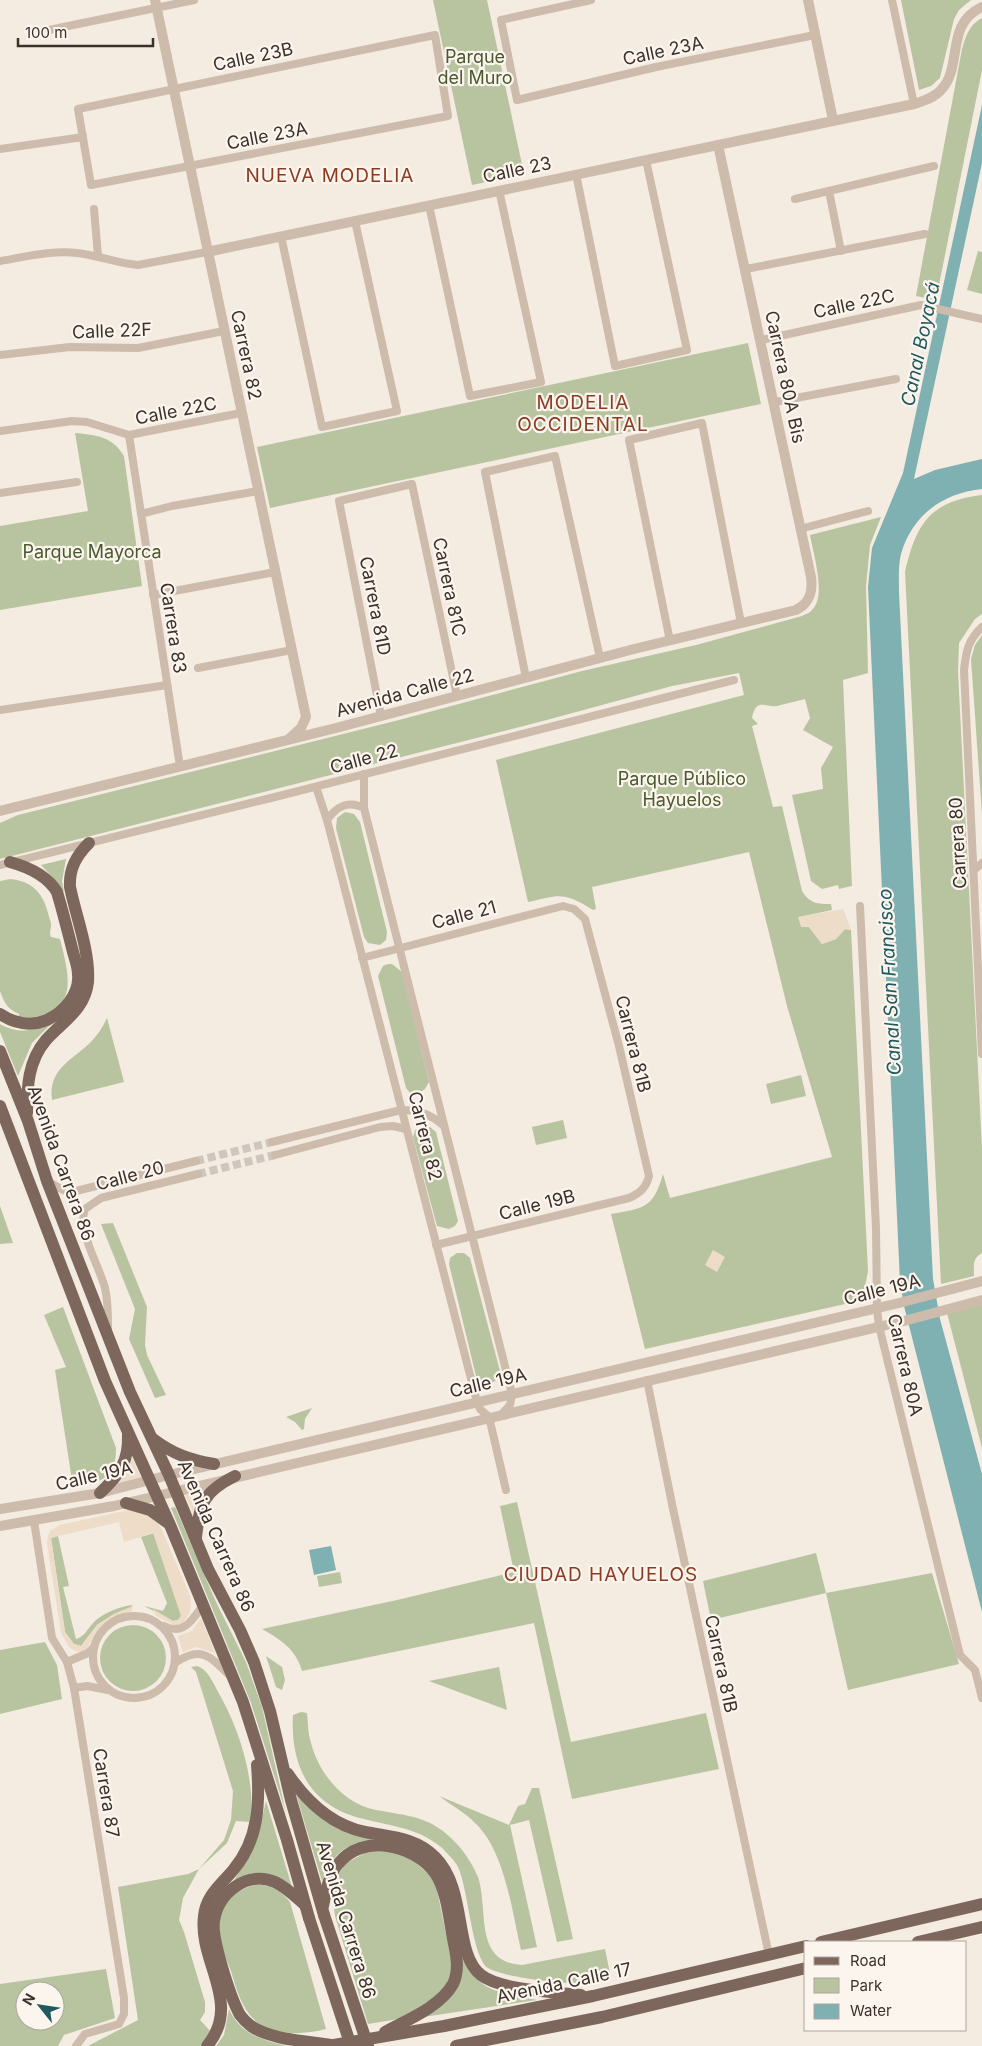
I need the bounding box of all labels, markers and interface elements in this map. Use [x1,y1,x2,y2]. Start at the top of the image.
scale bar [18,15,152,47]
text: 100 m [25,23,67,42]
street label: Calle 23A [621,32,705,69]
street label: Calle 23B [211,38,295,75]
park label: Parque del Muro [437,46,513,88]
street label: Calle 23A [225,117,309,154]
street label: Calle 23 [481,152,553,187]
district label: NUEVA MODELIA [246,164,414,187]
water label: Canal Boyacá [896,280,945,408]
street label: Calle 22C [811,285,896,322]
street label: Carrera 82 [227,308,266,402]
street label: Carrera 80A Bis [761,309,810,445]
street label: Calle 22F [72,319,152,342]
district label: MODELIA OCCIDENTAL [517,391,649,436]
street label: Calle 22C [133,392,218,429]
street label: Carrera 81C [429,535,470,638]
park label: Parque Mayorca [22,541,162,562]
street label: Carrera 81D [356,554,395,657]
street label: Carrera 83 [156,581,191,675]
street label: Avenida Calle 22 [334,664,476,721]
street label: Calle 22 [328,739,400,778]
park label: Parque Público Hayuelos [618,768,746,810]
street label: Carrera 80 [945,797,970,889]
water label: Canal San Francisco [873,888,906,1076]
street label: Calle 21 [429,896,498,933]
street label: Carrera 81B [611,993,656,1095]
street label: Avenida Carrera 86 [24,1082,99,1244]
street label: Carrera 82 [404,1089,447,1183]
street label: Calle 20 [93,1156,166,1195]
street label: Calle 19B [497,1185,577,1224]
street label: Calle 19A [841,1270,922,1309]
street label: Carrera 80A [884,1312,927,1418]
street label: Calle 19A [447,1363,528,1402]
street label: Calle 19A [53,1456,134,1495]
street label: Avenida Carrera 86 [173,1457,259,1615]
district label: CIUDAD HAYUELOS [504,1563,698,1586]
street label: Carrera 81B [701,1613,742,1715]
street label: Carrera 87 [89,1747,124,1839]
street label: Avenida Carrera 86 [312,1838,381,2001]
legend [804,1941,967,2031]
text: Road [850,1951,886,1970]
street label: Avenida Calle 17 [494,1958,633,2007]
text: Park [850,1976,883,1995]
north arrow [15,1981,65,2031]
text: N [18,1990,38,2008]
text: Water [850,2001,892,2020]

